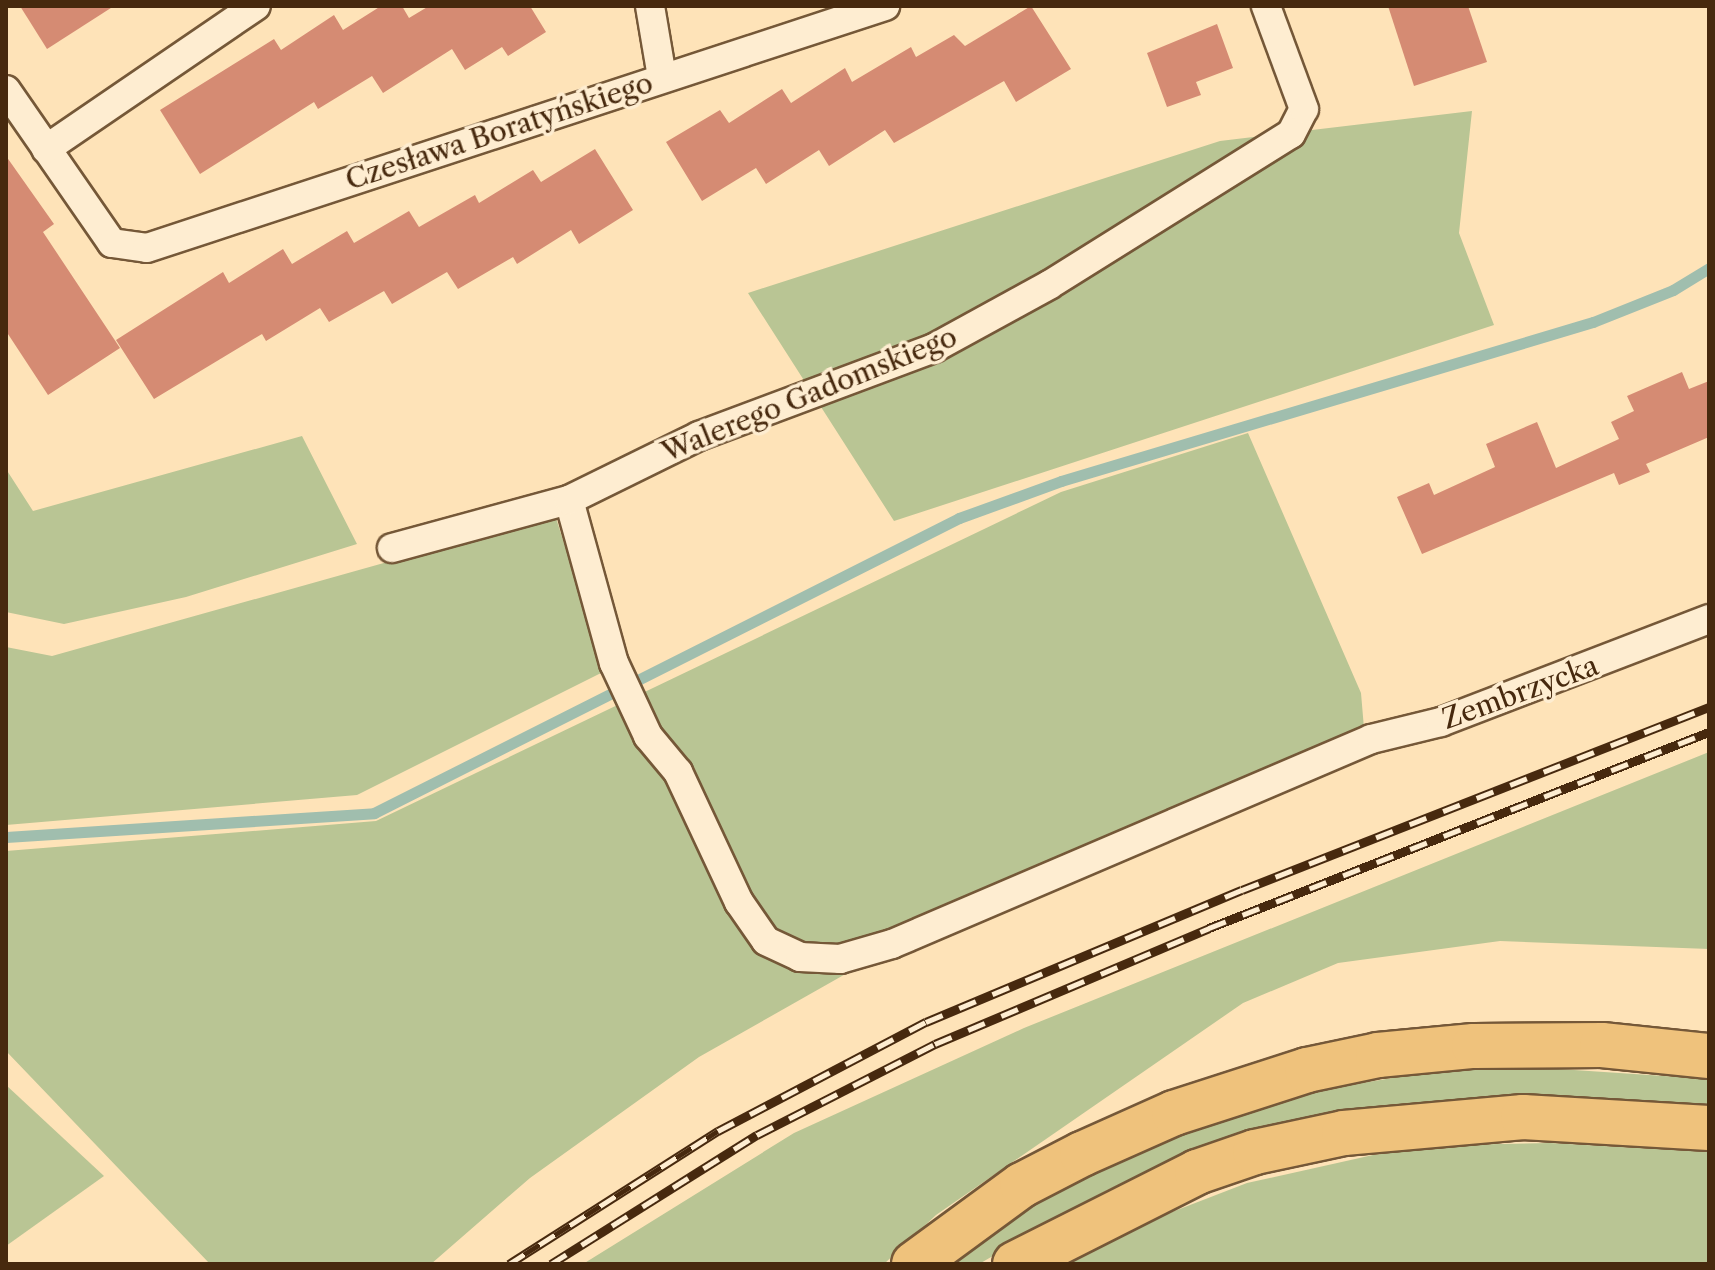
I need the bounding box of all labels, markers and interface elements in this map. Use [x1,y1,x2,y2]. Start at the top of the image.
street label: Czesława Boratyńskiego [341,65,657,197]
street label: Walerego Gadomskiego [657,319,961,469]
street label: Zembrzycka [1437,648,1603,736]

